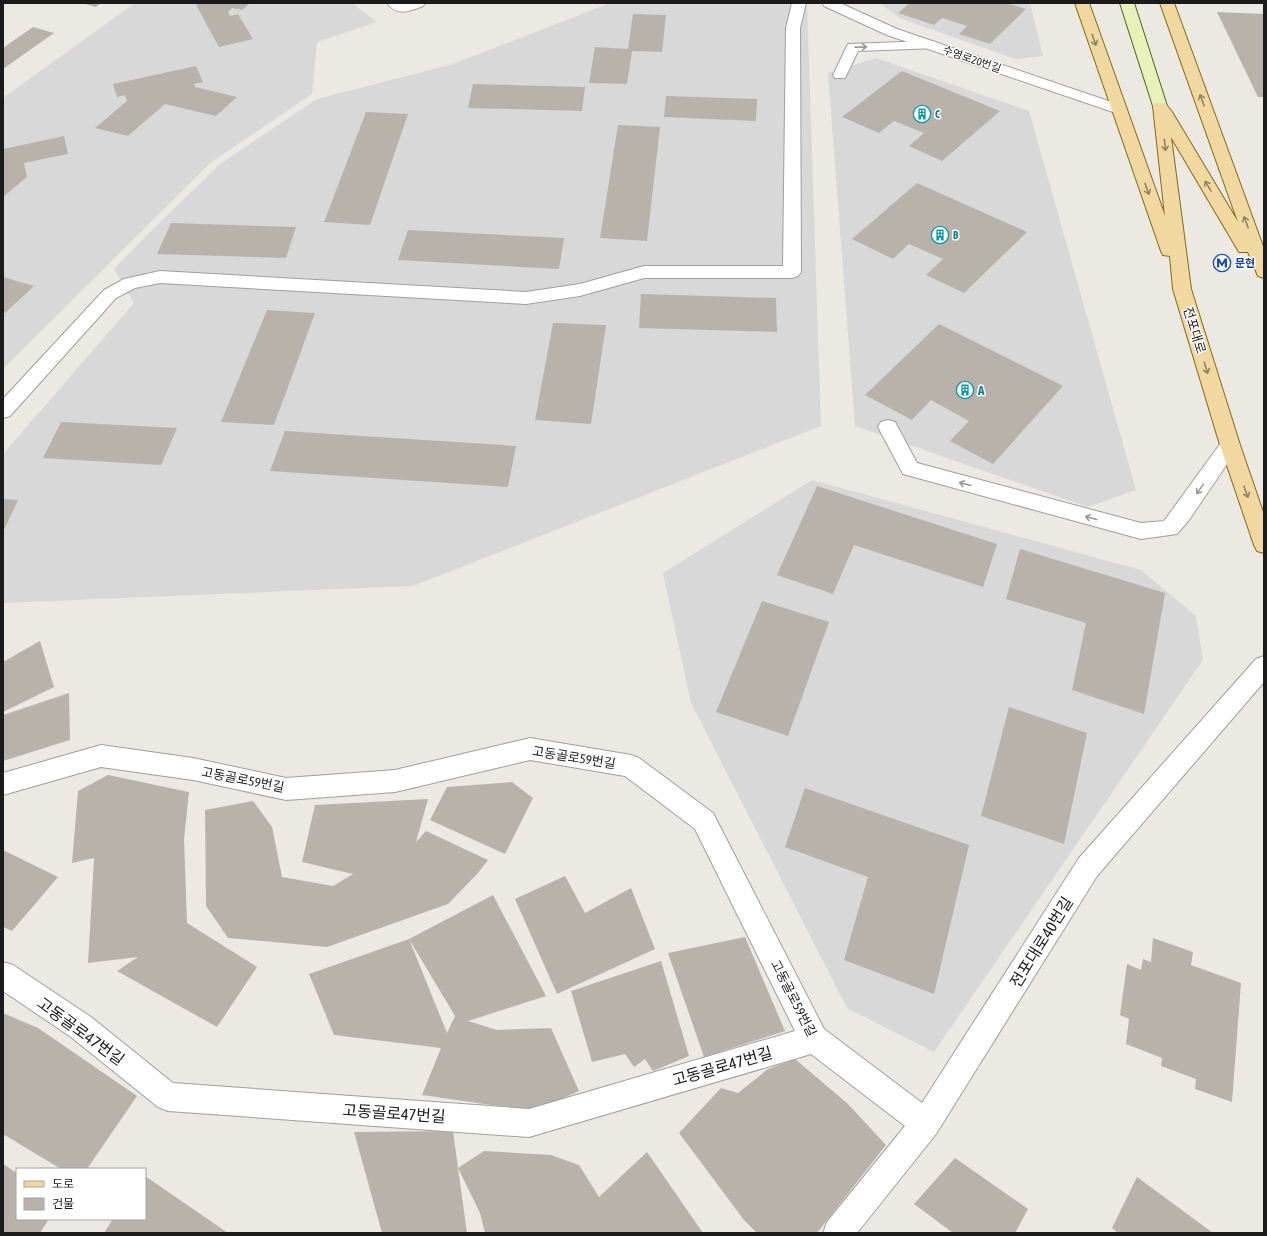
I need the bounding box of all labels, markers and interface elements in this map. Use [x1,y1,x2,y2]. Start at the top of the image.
one-way arrow [1091,33,1099,45]
one-way arrow [854,43,867,51]
street label: 수영로20번길 [941,43,1003,75]
one-way arrow [1197,94,1205,106]
building icon: C [912,104,932,124]
place label: C [935,108,940,120]
one-way arrow [1161,138,1169,151]
one-way arrow [1204,181,1212,192]
one-way arrow [1143,183,1151,195]
one-way arrow [1242,216,1249,229]
building icon: B [930,225,950,245]
place label: B [953,229,959,241]
metro station icon: 문현 [1212,253,1232,273]
place label: 문현 [1235,257,1255,269]
street label: 전포대로 [1180,305,1209,355]
one-way arrow [1203,362,1211,374]
building icon: A [955,380,975,400]
place label: A [977,383,985,398]
one-way arrow [959,480,972,487]
one-way arrow [1196,483,1204,494]
one-way arrow [1243,486,1250,499]
one-way arrow [1085,513,1098,521]
street label: 고동골로59번길 [531,744,617,771]
street label: 고동골로59번길 [200,764,286,795]
street label: 전포대로40번길 [1006,893,1076,991]
street label: 고동골로59번길 [768,957,819,1039]
street label: 고동골로47번길 [34,993,128,1069]
street label: 고동골로47번길 [670,1043,774,1089]
street label: 고동골로47번길 [342,1100,446,1126]
legend [16,1168,146,1220]
text: 도로 [52,1177,74,1191]
text: 건물 [52,1197,74,1211]

